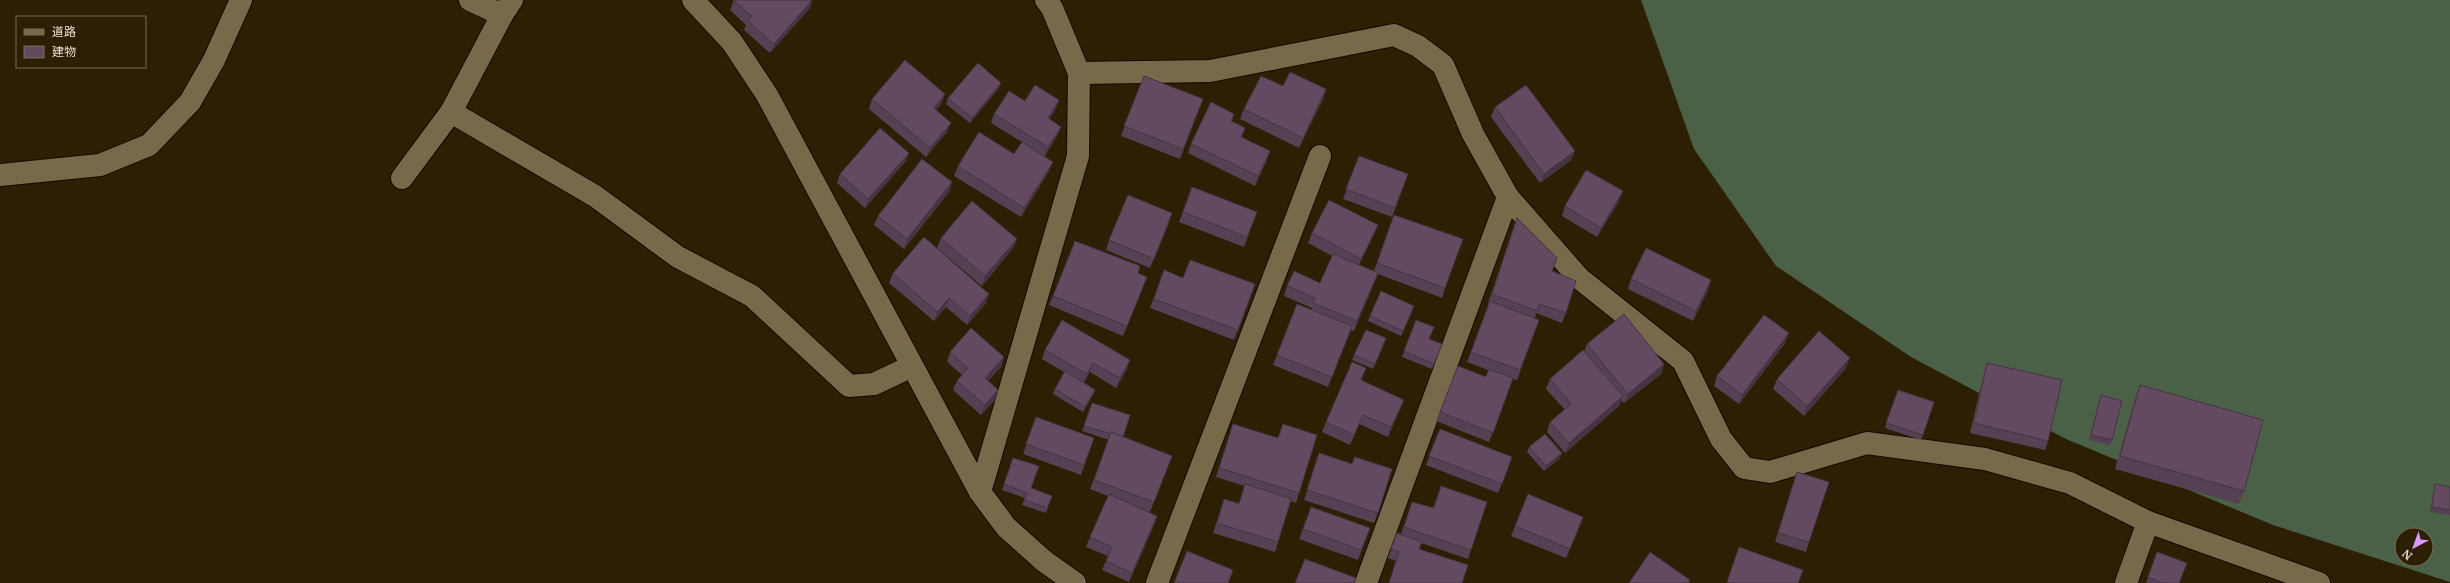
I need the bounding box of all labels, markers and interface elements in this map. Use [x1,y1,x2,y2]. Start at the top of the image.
legend [16,16,146,68]
text: 道路 [52,24,76,39]
text: 建物 [52,44,76,59]
north arrow [2394,527,2434,567]
text: N [2399,546,2415,563]

